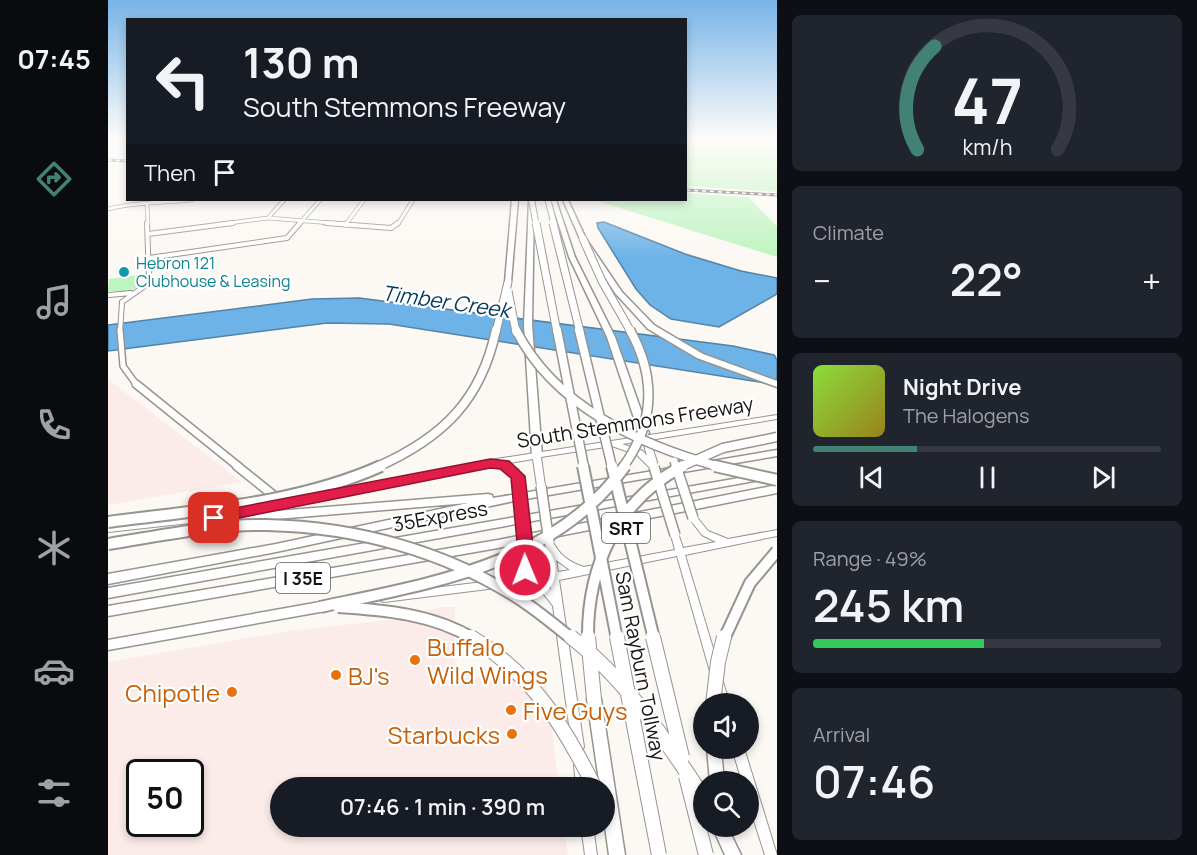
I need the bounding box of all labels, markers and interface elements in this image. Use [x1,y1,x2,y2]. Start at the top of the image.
text: 130 m [243,33,360,91]
text: 07:45 [17,40,91,77]
icon: left [144,42,222,120]
text: 47 [951,57,1023,143]
text: South Stemmons Freeway [243,88,566,125]
text: km/h [962,132,1012,161]
icon: arrive [208,156,241,189]
icon: directions [33,158,75,200]
text: Then [144,158,196,188]
text: Climate [813,219,884,246]
text: 22° [950,248,1023,310]
place label: Hebron 121 Clubhouse & Leasing [136,252,291,292]
text: − [813,258,831,303]
text: + [1142,258,1161,303]
marker: Hebron 121 Clubhouse & Leasing [117,265,131,279]
water label: Timber Creek [380,278,514,324]
icon: music [33,281,75,323]
text: Night Drive [903,372,1022,402]
street label: South Stemmons Freeway [515,390,756,454]
text: The Halogens [903,402,1029,429]
icon: phone [33,404,75,446]
icon: previous [855,461,888,494]
icon: pause [971,461,1004,494]
icon: next [1087,461,1120,494]
pin [188,492,239,543]
street label: 35Express [390,494,490,538]
icon: arrive [197,501,230,534]
road number: SRT [602,513,650,543]
icon: climate [33,527,75,569]
position arrow [493,538,557,602]
text: Range · 49% [813,545,927,572]
road number: I 35E [276,563,330,593]
street label: Sam Rayburn Tollway [609,569,673,763]
text: 245 km [813,574,964,636]
place label: Buffalo Wild Wings [427,630,548,691]
icon: car [33,650,75,692]
marker: Buffalo Wild Wings [408,653,422,667]
place label: BJ's [348,659,390,692]
marker: BJ's [329,668,343,682]
place label: Chipotle [125,676,220,709]
marker: Chipotle [225,685,239,699]
map controls [693,693,759,837]
button: sound [693,693,759,759]
place label: Five Guys [523,694,628,727]
marker: Five Guys [504,703,518,717]
place label: Starbucks [388,718,500,751]
text: Arrival [813,721,870,748]
marker: Starbucks [505,727,519,741]
text: 07:46 [813,750,935,812]
speed limit sign: 50 [126,759,204,837]
button: search [693,771,759,837]
icon: filters [33,772,75,814]
text: 07:46 · 1 min · 390 m [340,792,545,822]

